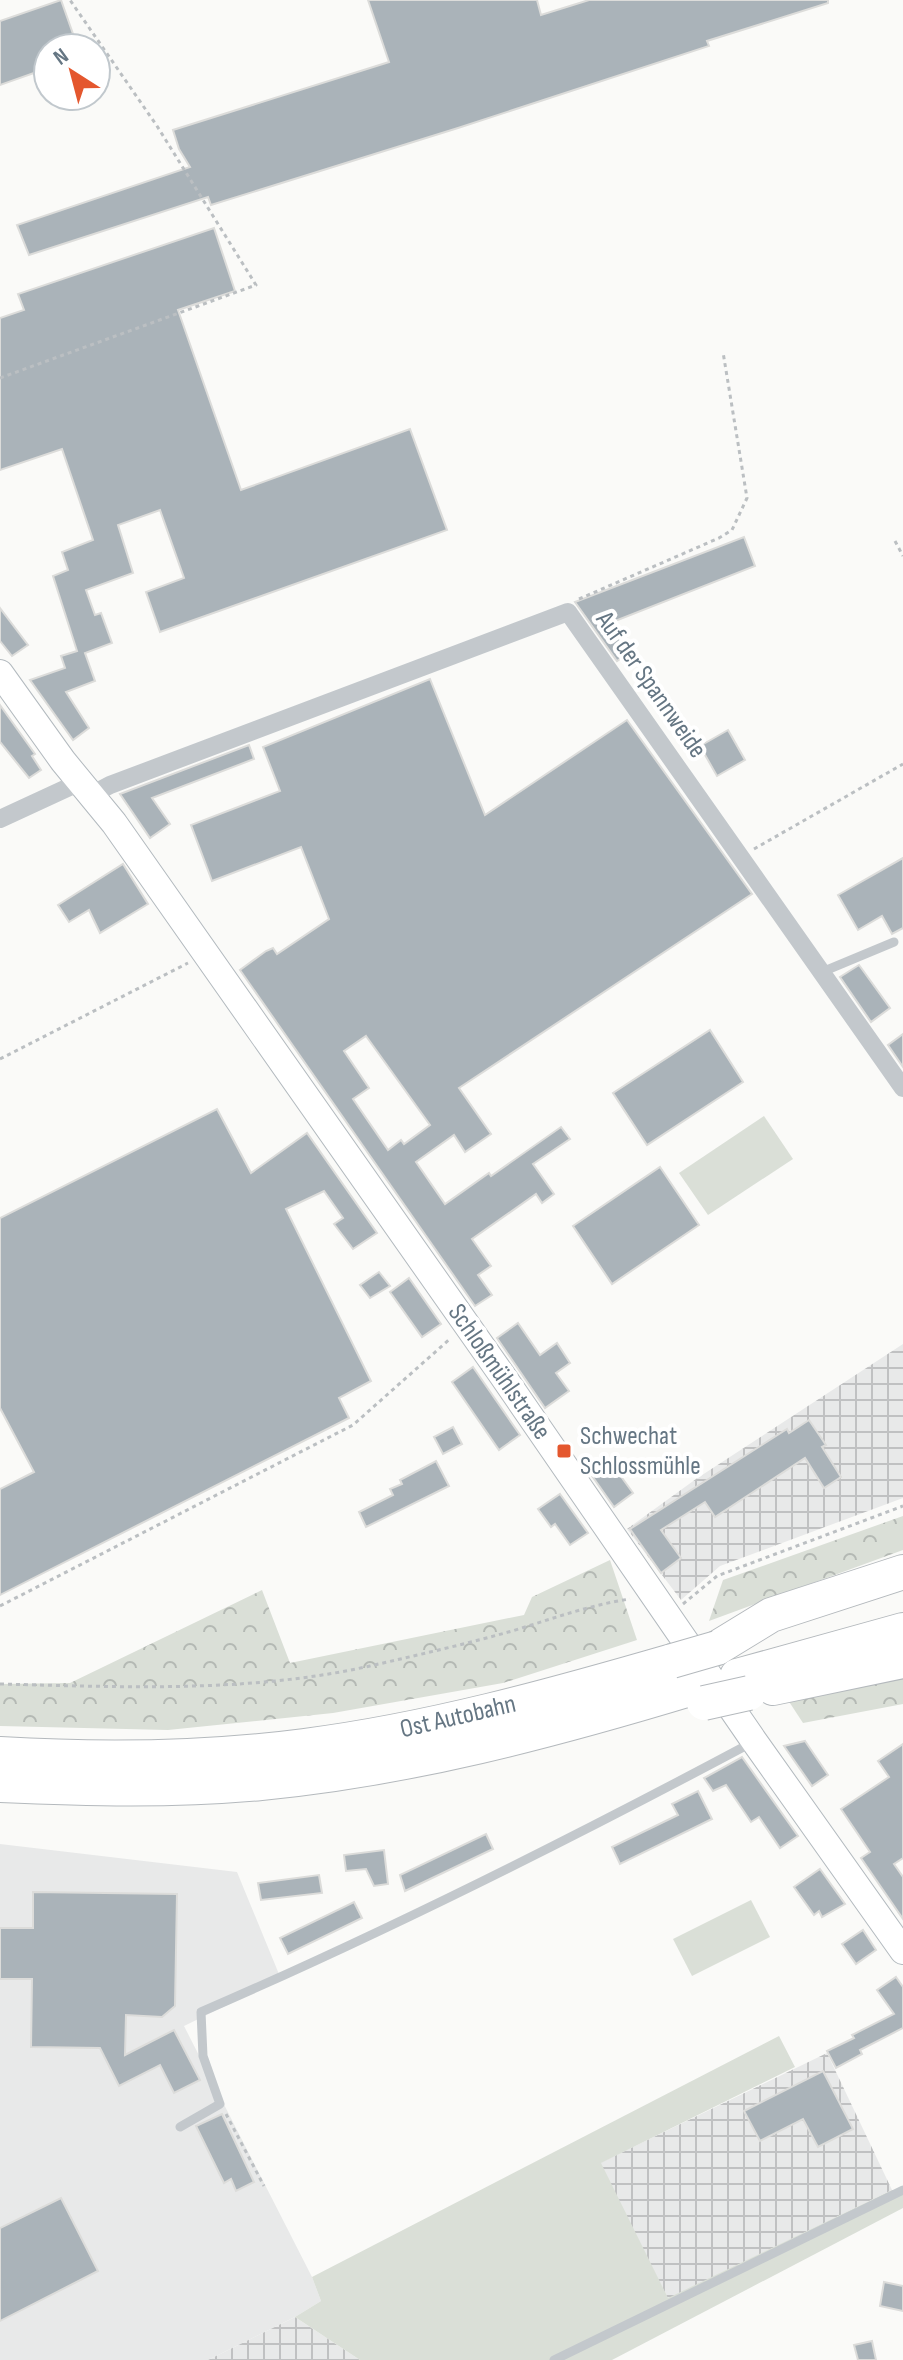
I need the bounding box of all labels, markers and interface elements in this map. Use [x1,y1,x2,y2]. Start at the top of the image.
north arrow [32,32,112,112]
text: N [48,43,74,71]
street label: Auf der Spannweide [588,605,713,764]
street label: Schloßmühlstraße [441,1298,557,1446]
place label: Schwechat Schlossmühle [580,1421,701,1482]
marker: Schwechat Schlossmühle [555,1442,573,1460]
street label: Ost Autobahn [397,1689,519,1745]

